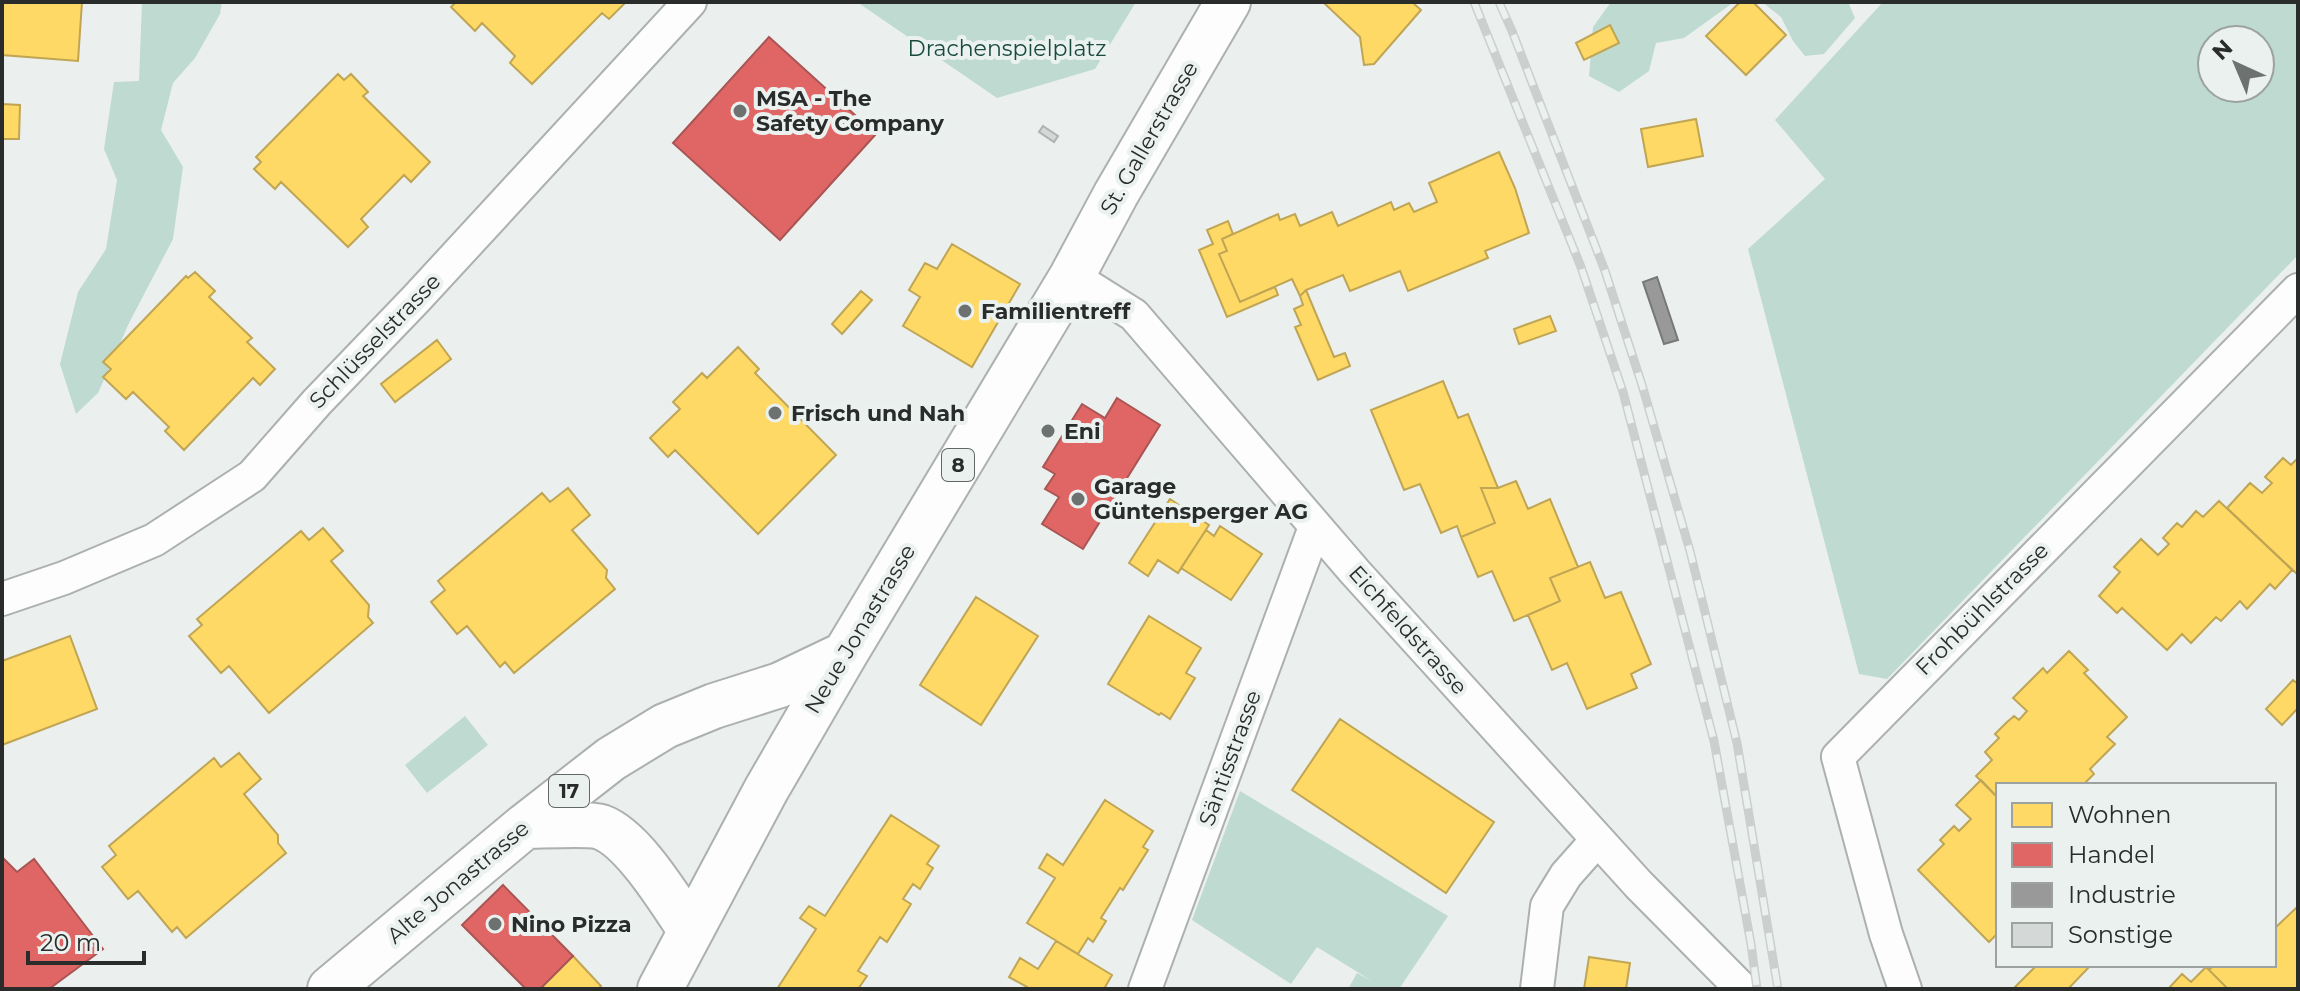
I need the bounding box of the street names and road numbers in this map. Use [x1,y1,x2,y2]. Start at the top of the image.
street label: St. Gallerstrasse [1094,57,1204,219]
street label: Schlüsselstrasse [304,268,446,414]
road number: 8 [942,449,974,481]
street label: Frohbühlstrasse [1910,537,2054,681]
street label: Neue Jonastrasse [799,539,921,719]
street label: Eichfeldstrasse [1343,560,1473,700]
street label: Säntisstrasse [1193,687,1267,829]
road number: 17 [549,775,589,807]
street label: Alte Jonastrasse [381,815,535,949]

